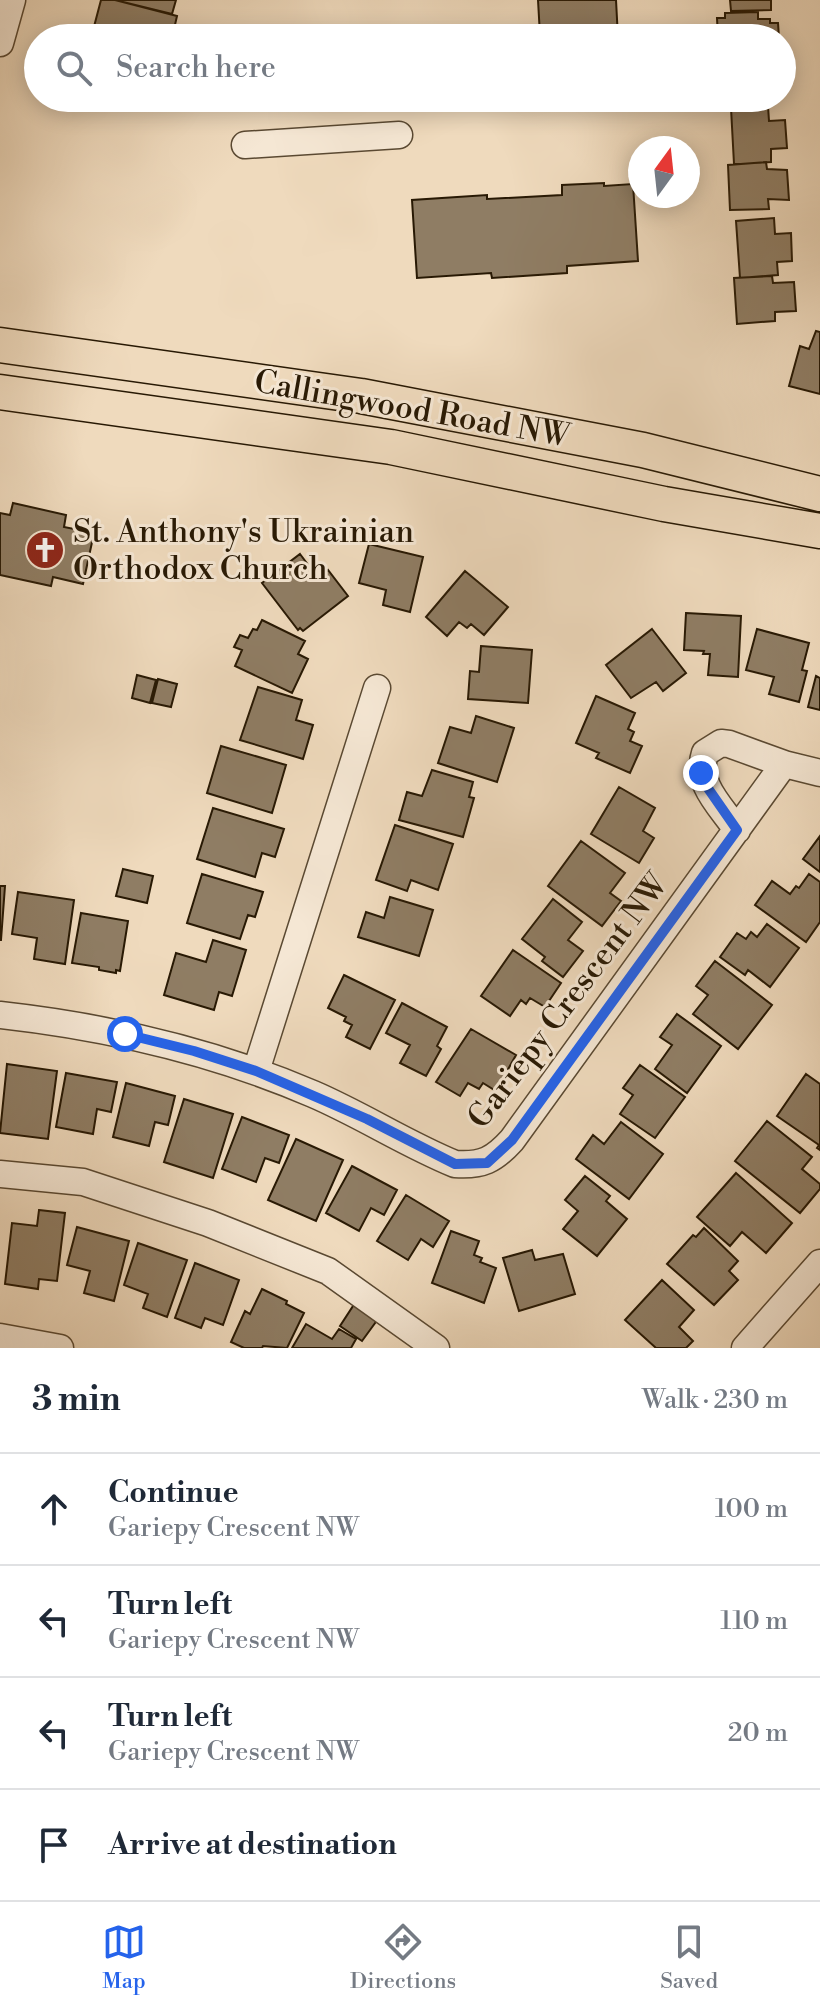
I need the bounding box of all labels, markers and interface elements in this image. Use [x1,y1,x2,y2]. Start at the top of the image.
search box [24,24,796,112]
icon: search [52,46,96,90]
text: Search here [116,49,276,87]
north arrow [628,136,700,208]
street label: Callingwood Road NW [251,362,574,457]
place label: St. Anthony's Ukrainian Orthodox Church [73,512,414,589]
church icon: St. Anthony's Ukrainian Orthodox Church [24,529,66,571]
route end [683,755,719,791]
street label: Gariepy Crescent NW [459,865,678,1136]
route start [107,1016,143,1052]
text: 3 min [32,1379,121,1421]
text: Walk · 230 m [642,1384,788,1416]
text: Continue [108,1474,239,1512]
icon: ahead [32,1487,76,1531]
text: 100 m [715,1493,788,1525]
text: Gariepy Crescent NW [108,1512,359,1544]
text: Turn left [108,1586,232,1624]
icon: left [32,1599,76,1643]
text: 110 m [720,1605,788,1637]
text: Gariepy Crescent NW [108,1624,359,1656]
text: Turn left [108,1698,232,1736]
icon: left [32,1711,76,1755]
text: 20 m [728,1717,788,1749]
text: Gariepy Crescent NW [108,1736,359,1768]
icon: arrive [32,1823,76,1867]
text: Arrive at destination [108,1826,397,1864]
tab: Map [102,1920,146,1995]
tab: Directions [350,1920,456,1995]
tab: Saved [660,1920,718,1995]

